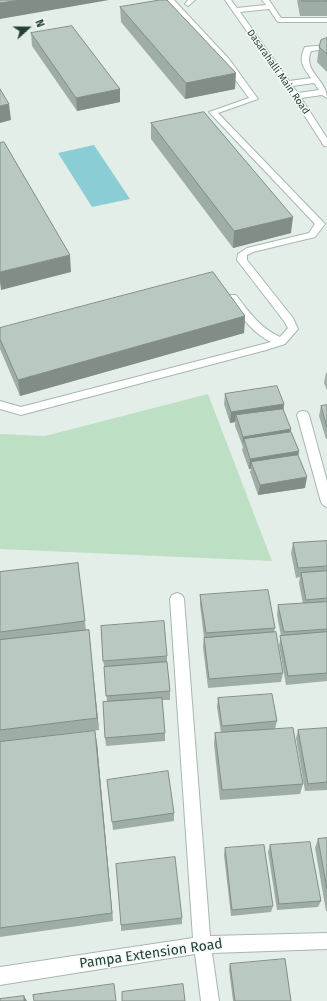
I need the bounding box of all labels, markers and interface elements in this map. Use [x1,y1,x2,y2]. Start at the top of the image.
north arrow [8,8,48,48]
text: N [32,18,47,29]
street label: Dasarahalli Main Road [244,27,312,117]
street label: Pampa Extension Road [78,936,224,972]

